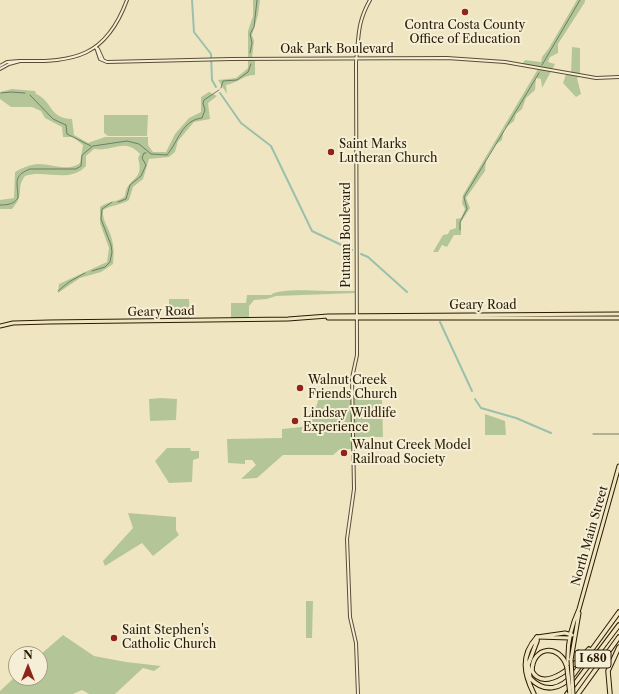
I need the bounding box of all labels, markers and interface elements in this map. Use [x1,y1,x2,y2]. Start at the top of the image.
marker: Contra Costa County Office of Education [460,7,470,17]
place label: Contra Costa County Office of Education [405,19,525,47]
street label: Oak Park Boulevard [280,43,394,57]
place label: Saint Marks Lutheran Church [339,138,438,166]
marker: Saint Marks Lutheran Church [326,147,336,157]
street label: Putnam Boulevard [340,182,354,288]
street label: Geary Road [449,299,517,313]
street label: Geary Road [127,304,195,320]
place label: Walnut Creek Friends Church [308,374,397,402]
marker: Walnut Creek Friends Church [295,383,305,393]
place label: Lindsay Wildlife Experience [303,407,396,435]
marker: Lindsay Wildlife Experience [290,416,300,426]
place label: Walnut Creek Model Railroad Society [352,439,471,467]
marker: Walnut Creek Model Railroad Society [339,448,349,458]
street label: North Main Street [569,484,611,588]
place label: Saint Stephen's Catholic Church [122,624,216,652]
marker: Saint Stephen's Catholic Church [109,633,119,643]
north arrow [8,646,48,686]
text: N [23,648,33,662]
road number: I 680 [575,650,611,668]

